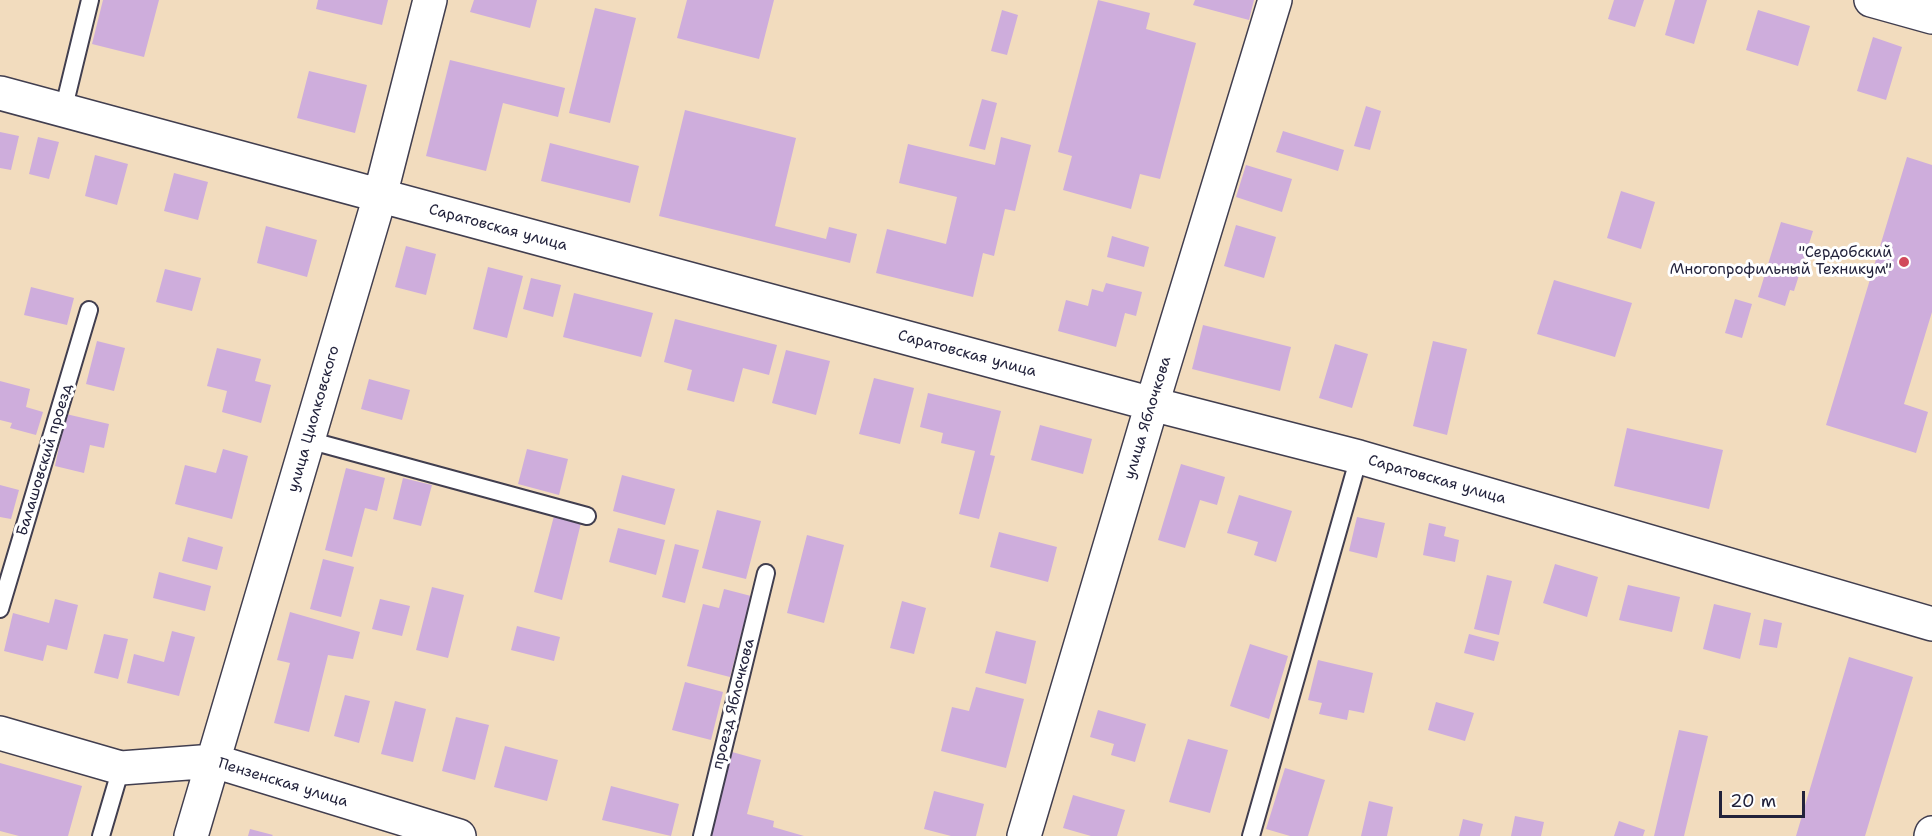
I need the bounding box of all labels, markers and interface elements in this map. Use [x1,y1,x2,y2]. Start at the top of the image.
street label: Саратовская улица [427,201,569,255]
place label: "Сердобский Многопрофильный Техникум" [1670,244,1892,279]
marker: "Сердобский Многопрофильный Техникум" [1897,255,1911,269]
street label: Саратовская улица [896,327,1038,381]
street label: улица Циолковского [284,344,344,494]
street label: улица Яблочкова [1121,354,1175,482]
street label: Балашовский проезд [13,382,77,538]
street label: Саратовская улица [1366,452,1508,508]
street label: проезд Яблочкова [709,637,759,771]
street label: Пензенская улица [216,755,350,811]
scale bar [1722,779,1808,817]
text: 20 m [1730,789,1776,813]

